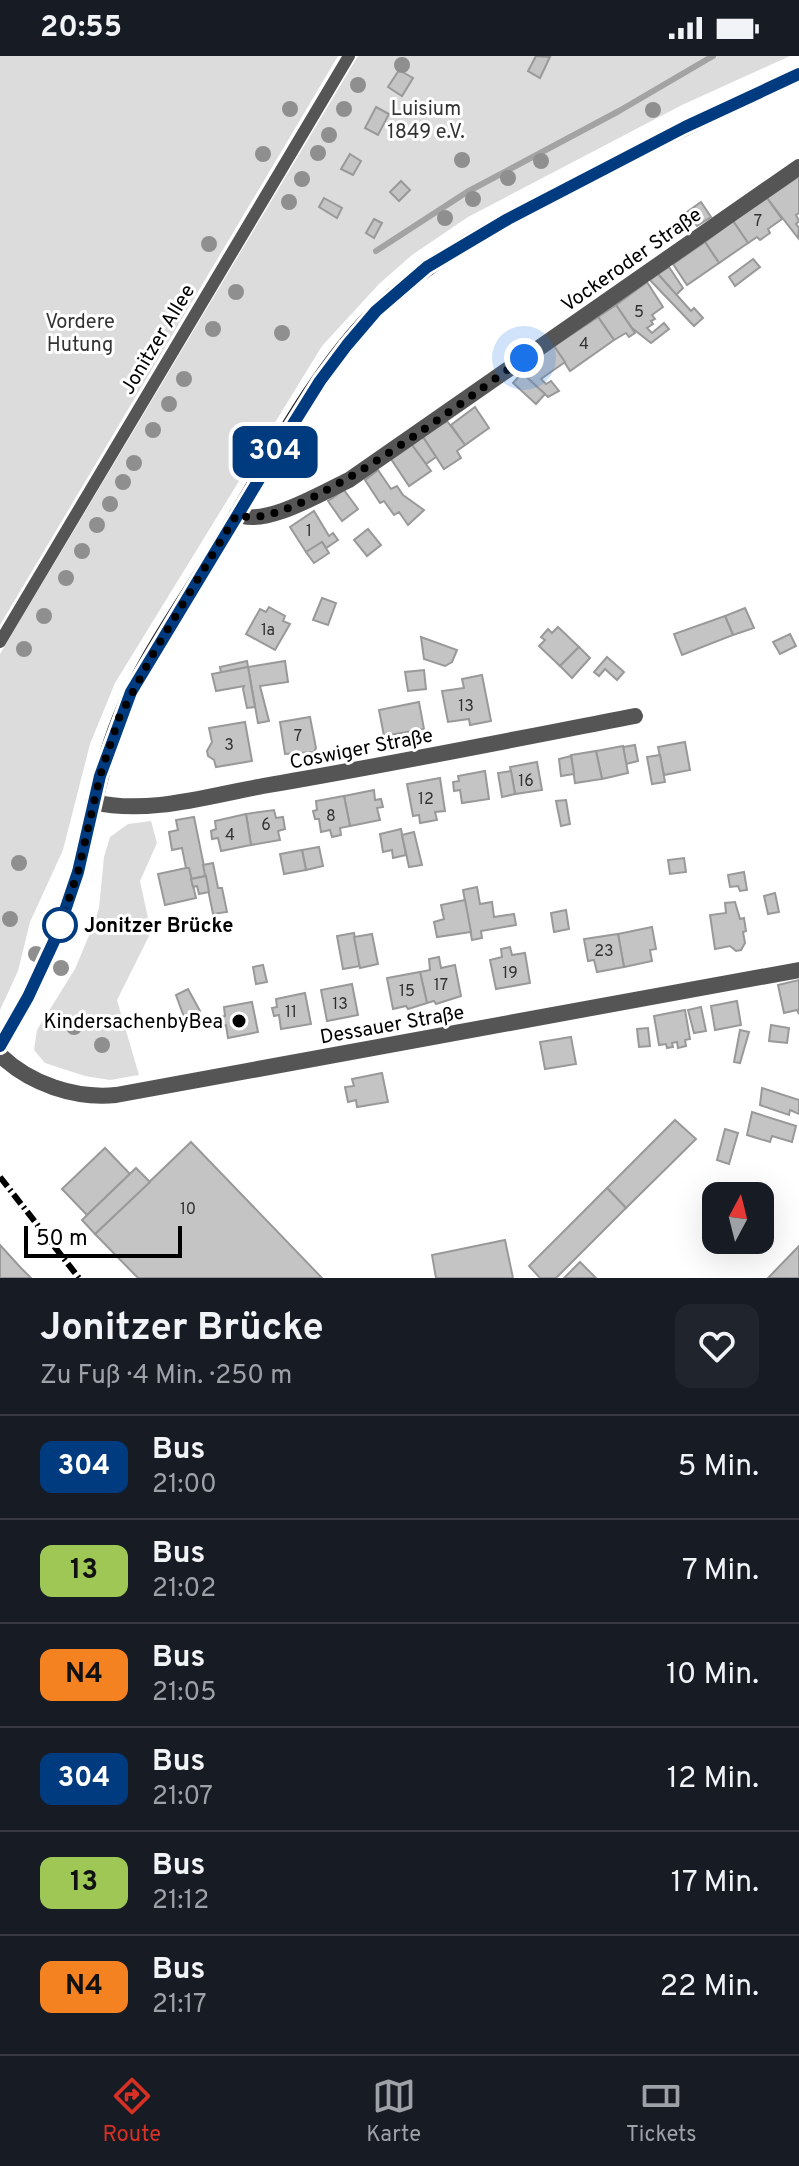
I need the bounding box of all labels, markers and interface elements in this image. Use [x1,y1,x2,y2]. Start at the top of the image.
text: 20:55 [40,10,122,47]
park label: Luisium 1849 e.V. [387,97,465,146]
street label: Vockeroder Straße [557,203,707,319]
house number: 7 [754,212,762,232]
street label: Jonitzer Allee [116,280,202,400]
house number: 5 [634,303,644,323]
park label: Vordere Hutung [45,310,115,359]
house number: 4 [579,335,589,355]
your location [504,338,544,378]
line badge: 304 [229,426,321,478]
text: 304 [249,434,301,470]
house number: 1 [306,522,312,542]
house number: 1a [261,621,275,641]
house number: 13 [458,697,474,717]
street label: Coswiger Straße [288,723,435,777]
house number: 7 [294,727,302,747]
house number: 3 [224,736,234,756]
house number: 16 [518,772,534,792]
house number: 12 [418,790,434,810]
house number: 8 [326,807,336,827]
house number: 6 [261,816,271,836]
house number: 4 [225,826,235,846]
marker: Jonitzer Brücke [43,908,77,942]
place label: Jonitzer Brücke [84,914,233,940]
house number: 23 [594,942,614,962]
house number: 19 [502,964,518,984]
house number: 17 [434,976,448,996]
house number: 15 [399,982,415,1002]
house number: 13 [332,995,348,1015]
street label: Dessauer Straße [318,1000,466,1051]
house number: 11 [285,1003,297,1023]
place label: KindersachenbyBea [43,1010,223,1036]
marker: KindersachenbyBea [230,1012,248,1030]
north arrow [702,1182,774,1254]
map controls [702,1182,774,1254]
house number: 10 [180,1200,196,1220]
scale bar [24,1222,182,1258]
text: 50 m [36,1226,88,1253]
button: heart [675,1304,759,1388]
text: Jonitzer Brücke [40,1305,324,1354]
text: Zu Fuß · 4 Min. · 250 m [40,1360,292,1393]
text: Bus [152,1432,205,1469]
text: 304 [58,1449,110,1485]
text: 5 Min. [678,1449,759,1486]
text: 21:00 [152,1469,217,1502]
text: Bus [152,1536,205,1573]
text: 13 [70,1553,98,1589]
text: 7 Min. [682,1553,759,1590]
text: 21:02 [152,1573,216,1606]
text: Bus [152,1640,205,1677]
text: N4 [65,1657,103,1693]
text: 10 Min. [666,1657,759,1694]
text: 21:05 [152,1677,216,1710]
text: Bus [152,1744,205,1781]
text: 304 [58,1761,110,1797]
text: 12 Min. [667,1761,759,1798]
text: 21:07 [152,1781,213,1814]
text: Bus [152,1848,205,1885]
text: 13 [70,1865,98,1901]
text: 17 Min. [671,1865,759,1902]
text: 21:12 [152,1885,209,1918]
text: Bus [152,1952,205,1989]
text: N4 [65,1969,103,2005]
text: 22 Min. [660,1969,759,2006]
text: 21:17 [152,1989,207,2022]
tab: Route [102,2074,161,2149]
tab: Karte [366,2074,421,2149]
tab: Tickets [626,2074,696,2149]

